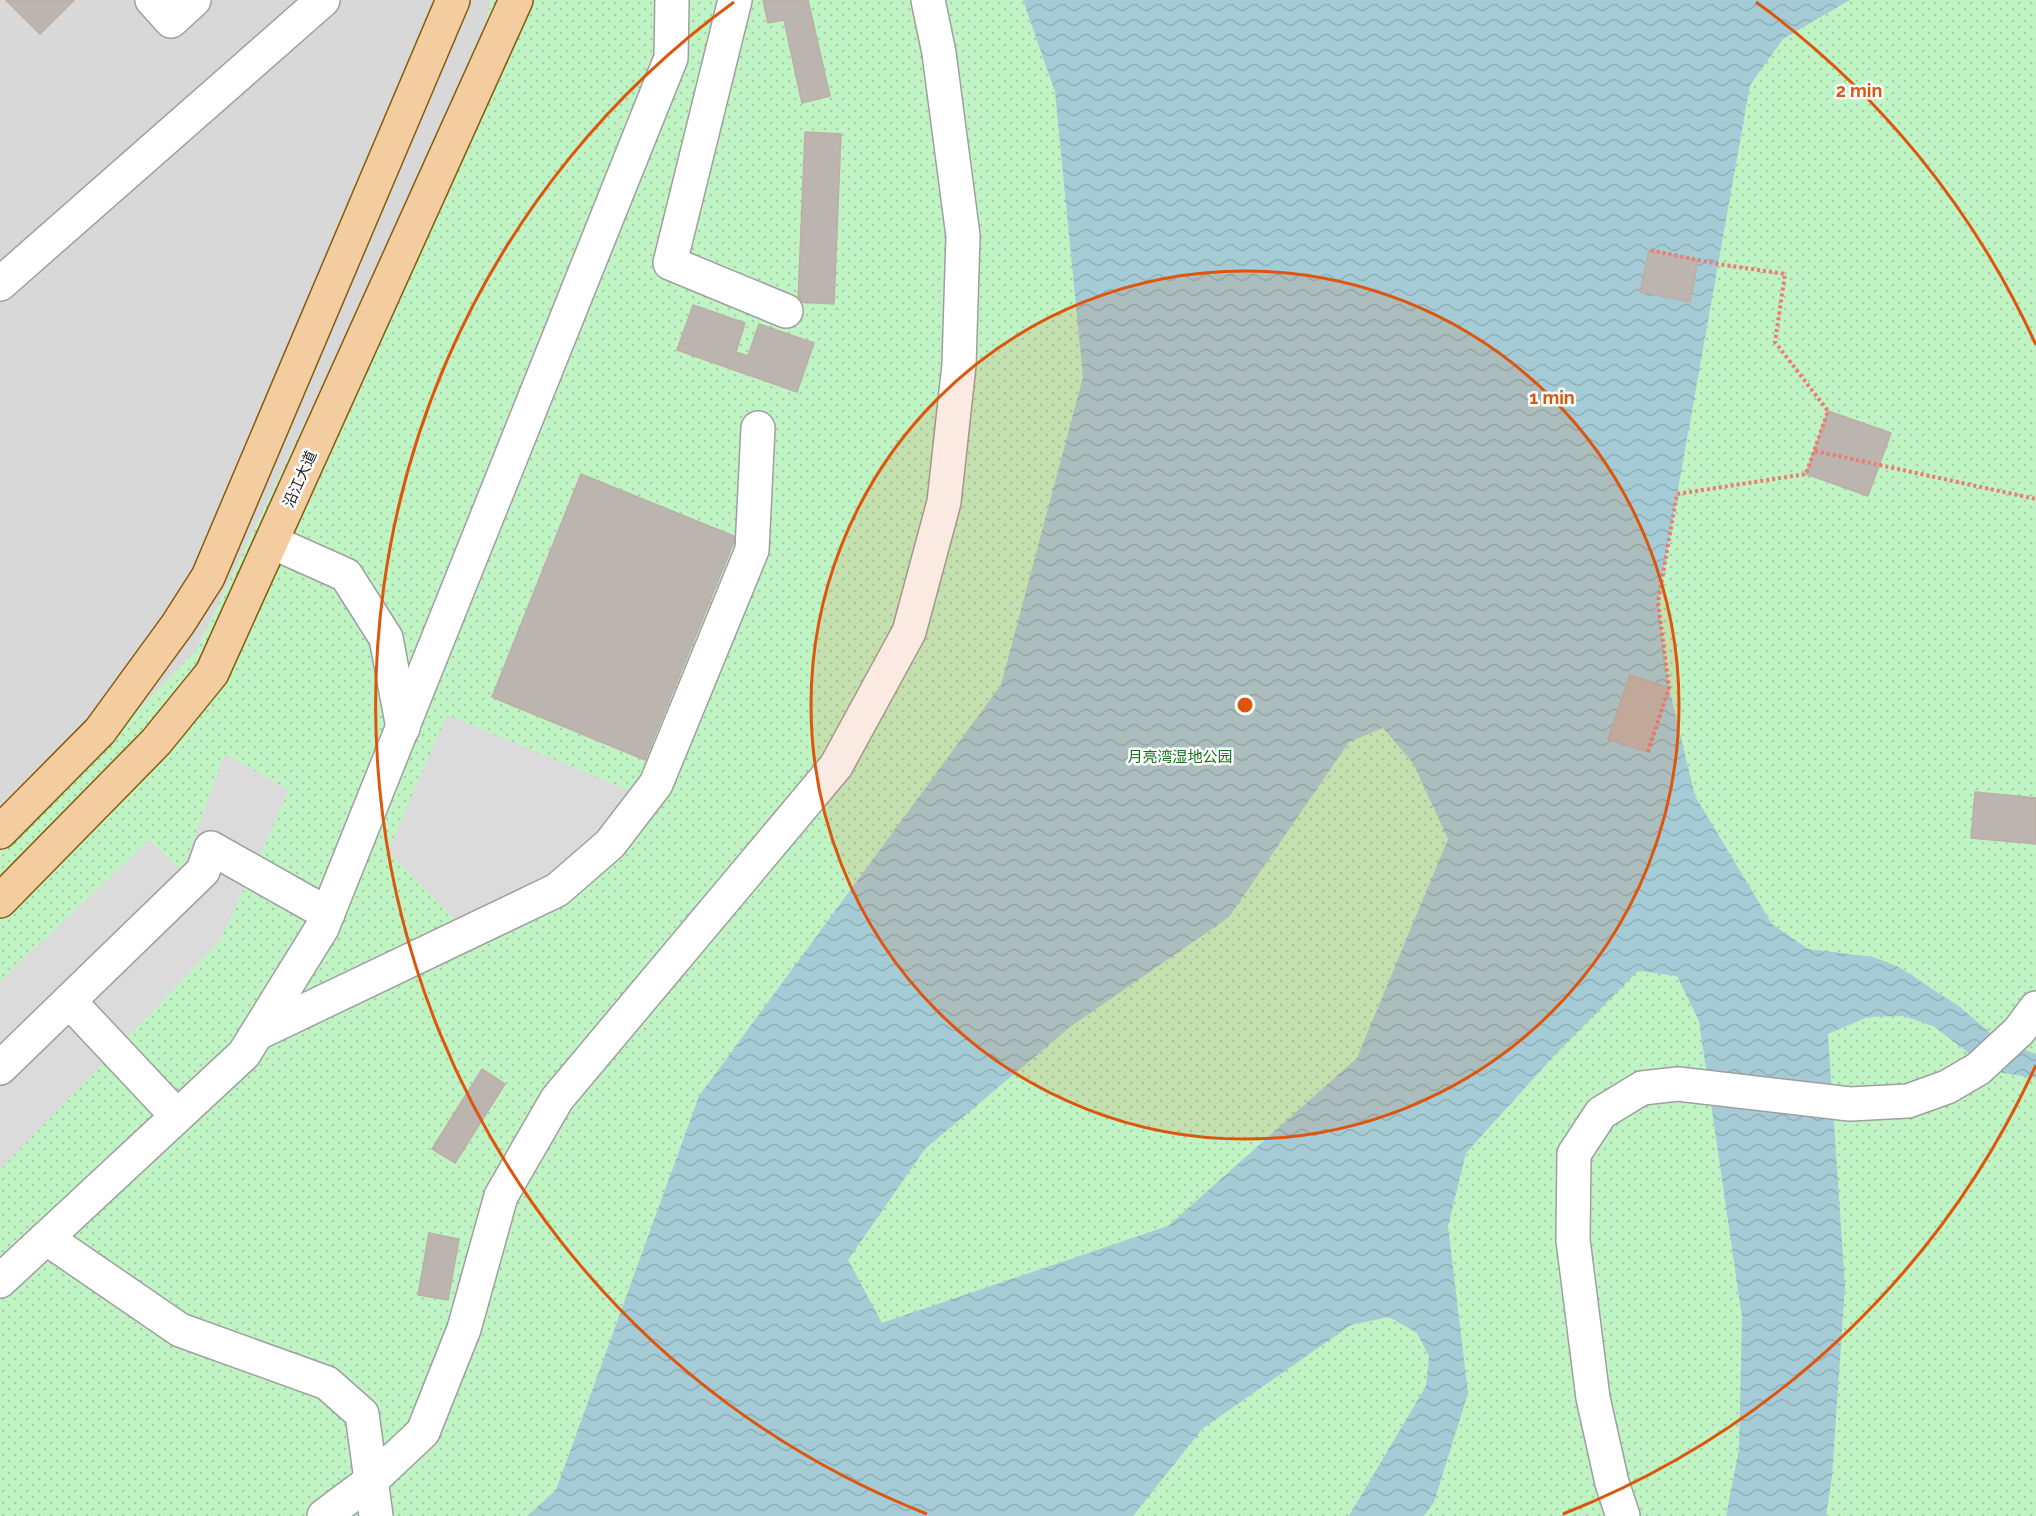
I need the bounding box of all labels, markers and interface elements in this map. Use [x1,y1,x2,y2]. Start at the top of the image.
text: 2 min [1836,80,1882,101]
text: 1 min [1529,387,1575,408]
street label: 沿江大道 [280,448,320,510]
centre of rings [1235,695,1255,715]
park label: 月亮湾湿地公园 [1127,748,1233,766]

